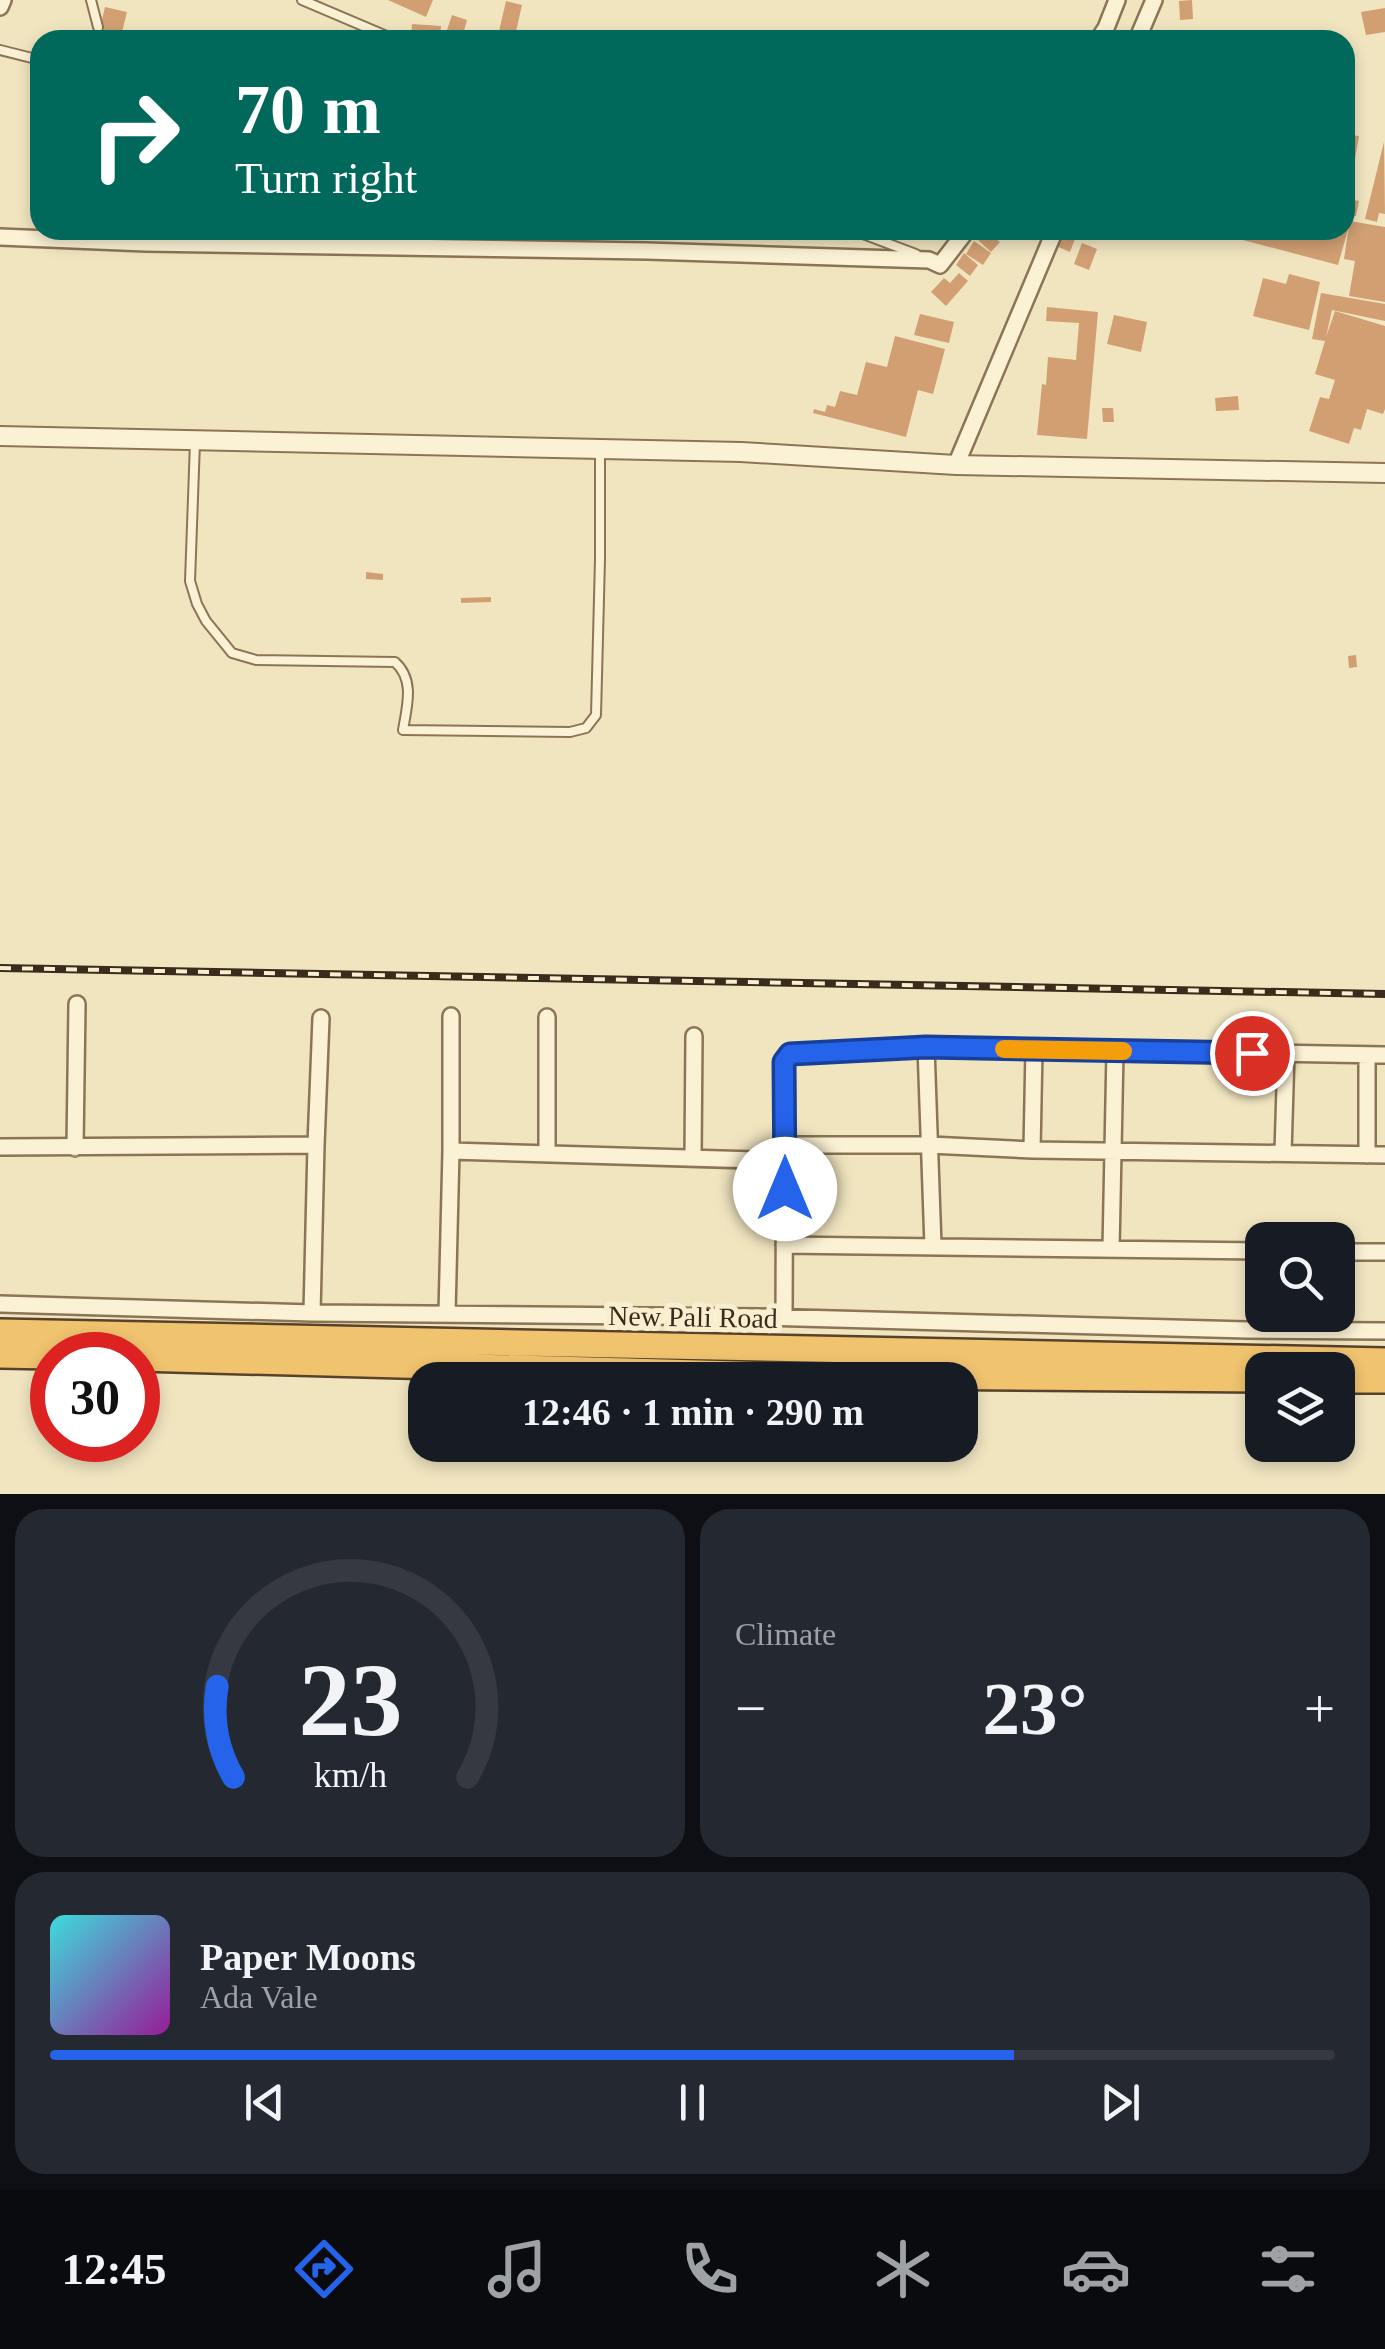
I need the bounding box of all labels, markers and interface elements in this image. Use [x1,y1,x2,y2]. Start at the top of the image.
icon: right [70,70,200,200]
text: 70 m [235,71,381,148]
text: Turn right [235,153,417,203]
pin [1210,1011,1295,1096]
icon: arrive [1225,1026,1280,1081]
position arrow [733,1137,837,1241]
map controls [1245,1222,1355,1462]
button: search [1245,1222,1355,1332]
street label: New Pali Road [608,1300,778,1334]
speed limit sign: 30 [30,1332,160,1462]
button: layers [1245,1352,1355,1462]
text: 12:46 · 1 min · 290 m [522,1391,864,1433]
text: Climate [735,1616,836,1652]
text: 23 [298,1642,402,1757]
text: 23° [983,1667,1088,1750]
text: − [735,1678,766,1739]
text: + [1304,1678,1335,1739]
text: km/h [313,1755,387,1795]
text: Paper Moons [200,1936,416,1978]
text: Ada Vale [200,1979,318,2015]
icon: previous [237,2075,292,2130]
icon: pause [665,2075,720,2130]
icon: next [1093,2075,1148,2130]
icon: directions [289,2234,359,2304]
icon: music [482,2234,552,2304]
icon: phone [675,2234,745,2304]
icon: climate [868,2234,938,2304]
icon: car [1061,2234,1131,2304]
icon: filters [1253,2234,1323,2304]
text: 12:45 [61,2244,166,2294]

